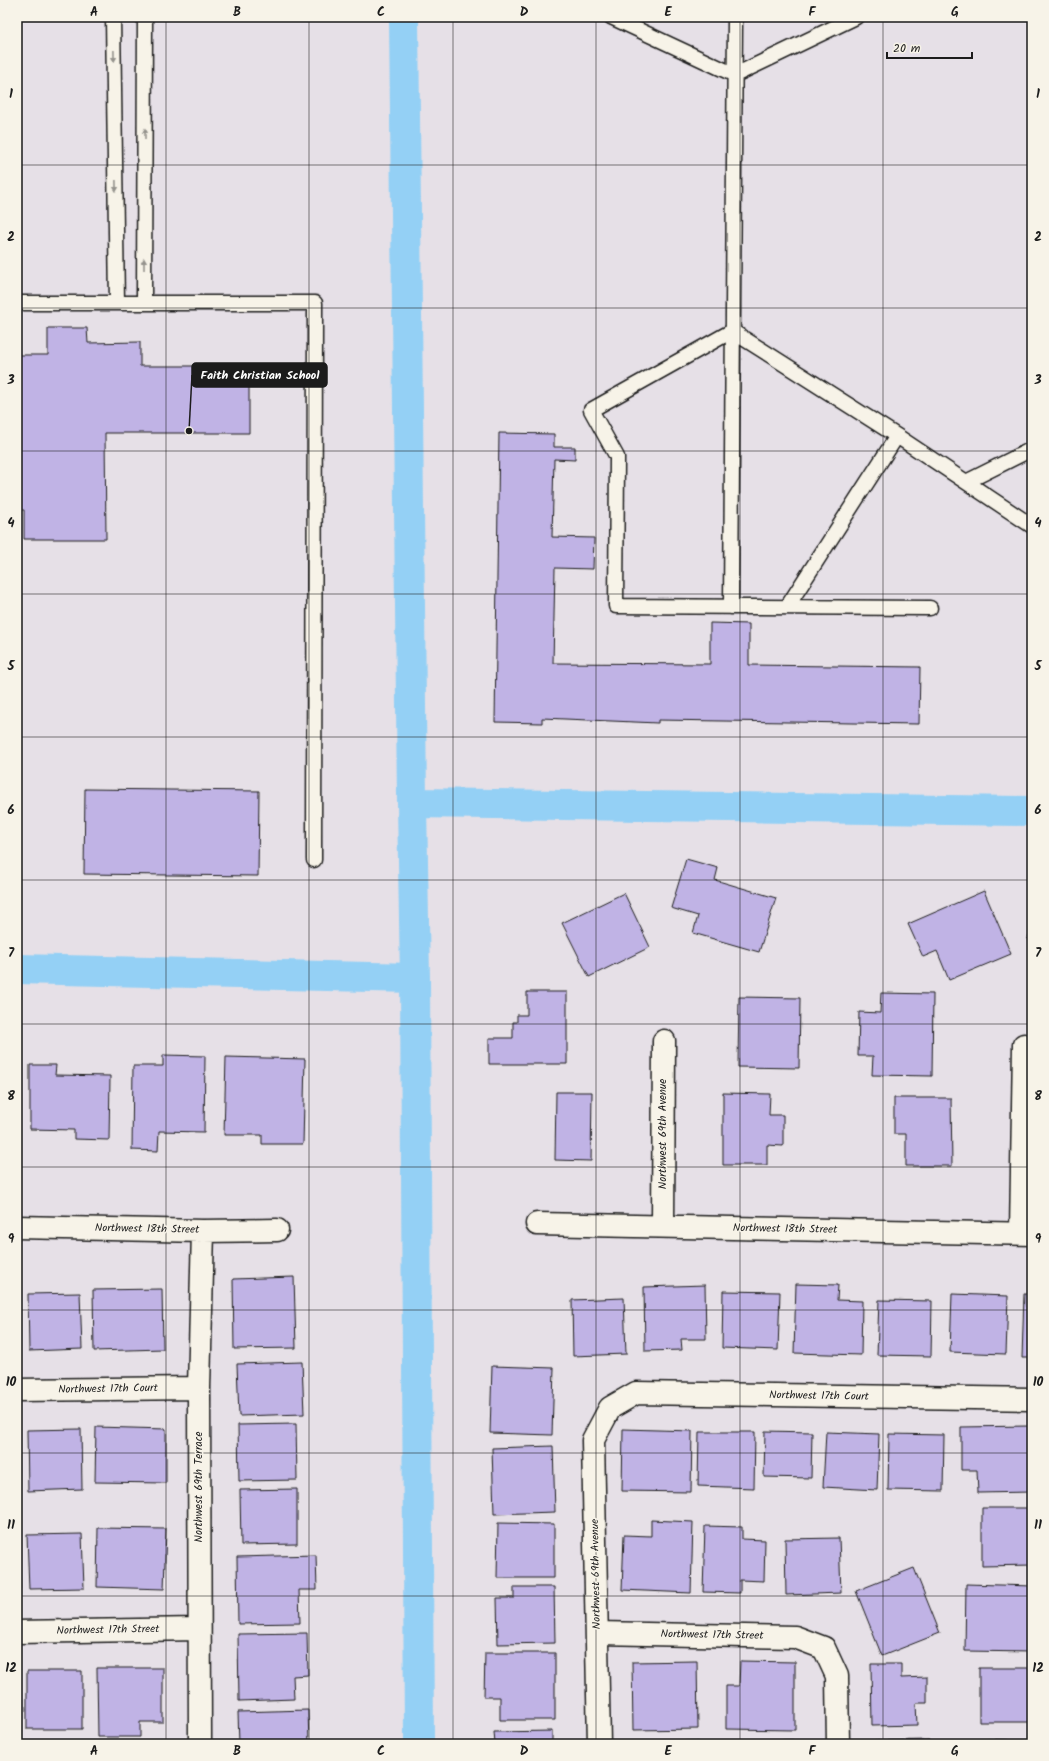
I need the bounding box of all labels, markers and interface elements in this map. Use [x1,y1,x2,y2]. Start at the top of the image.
text: A [90,2,98,23]
text: B [233,2,241,23]
text: C [377,2,385,23]
text: D [520,2,529,23]
text: E [664,2,672,23]
text: F [808,2,816,23]
text: G [951,2,959,23]
scale bar [887,34,972,60]
text: 20 m [893,39,921,58]
one-way arrow [111,50,117,63]
text: 1 [9,84,13,105]
text: 1 [1036,84,1040,105]
one-way arrow [142,127,148,140]
one-way arrow [113,180,119,193]
text: 2 [7,227,15,248]
text: 2 [1034,227,1042,248]
one-way arrow [141,257,147,270]
callout: Faith Christian School [192,363,327,387]
text: Faith Christian School [200,366,320,385]
text: 3 [6,370,15,391]
text: 3 [1033,370,1042,391]
text: 4 [7,513,15,534]
text: 4 [1034,513,1042,534]
text: 5 [7,656,16,677]
text: 5 [1034,656,1043,677]
text: 6 [7,800,15,821]
text: 6 [1034,800,1042,821]
text: 7 [8,943,15,964]
text: 7 [1035,943,1042,964]
street label: Northwest 69th Avenue [654,1079,672,1189]
text: 8 [7,1086,15,1107]
text: 8 [1034,1086,1042,1107]
street label: Northwest 18th Street [95,1219,200,1239]
street label: Northwest 18th Street [733,1219,838,1239]
text: 9 [8,1229,15,1250]
text: 9 [1035,1229,1042,1250]
text: 10 [6,1372,17,1393]
text: 10 [1033,1372,1044,1393]
street label: Northwest 17th Court [58,1379,159,1399]
street label: Northwest 17th Court [769,1386,870,1406]
street label: Northwest 69th Terrace [190,1431,208,1543]
text: 11 [7,1515,15,1536]
text: 11 [1034,1515,1042,1536]
street label: Northwest 69th Avenue [586,1519,606,1629]
street label: Northwest 17th Street [56,1620,160,1640]
street label: Northwest 17th Street [660,1625,764,1645]
text: 12 [5,1658,17,1679]
text: 12 [1032,1658,1044,1679]
text: A [90,1741,98,1761]
text: B [233,1741,241,1761]
text: C [377,1741,385,1761]
text: D [520,1741,529,1761]
text: E [664,1741,672,1761]
text: F [808,1741,816,1761]
text: G [951,1741,959,1761]

